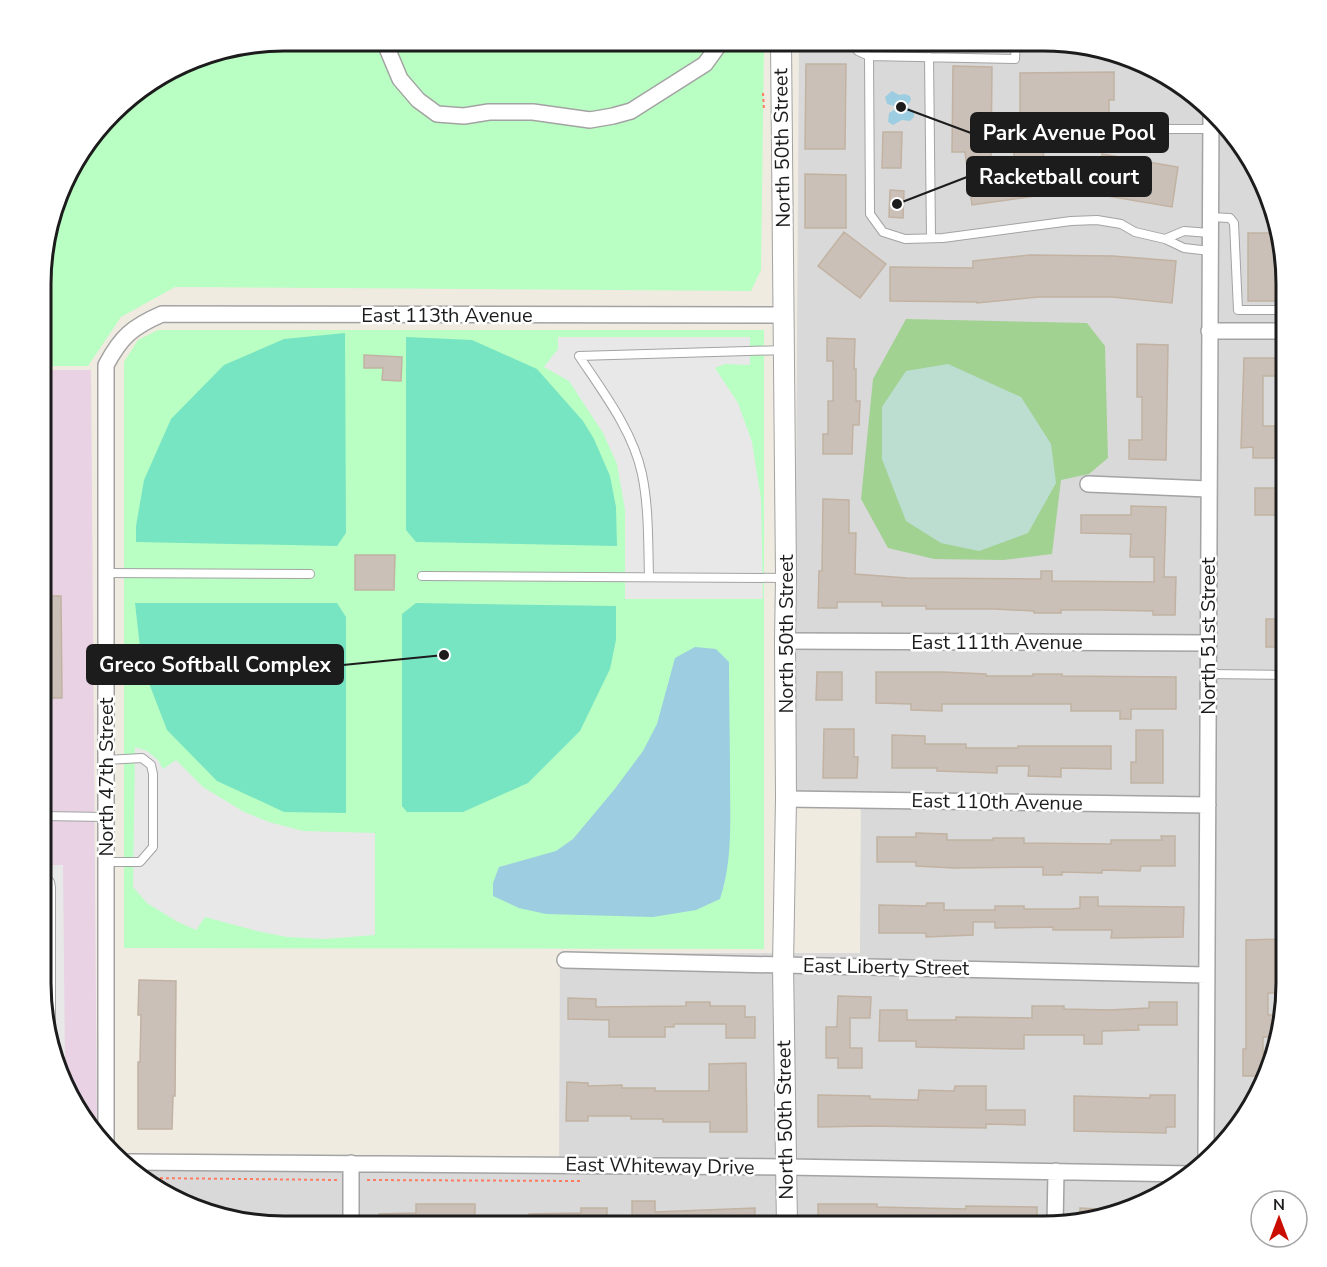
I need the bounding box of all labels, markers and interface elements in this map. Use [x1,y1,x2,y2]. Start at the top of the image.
street label: North 50th Street [767,67,797,228]
callout: Park Avenue Pool [971,113,1168,152]
text: Park Avenue Pool [983,119,1156,147]
callout: Racketball court [967,157,1151,196]
text: Racketball court [979,163,1140,191]
street label: East 113th Avenue [361,302,533,329]
street label: North 50th Street [773,553,800,714]
street label: North 51st Street [1195,556,1222,715]
street label: East 111th Avenue [911,629,1083,656]
callout: Greco Softball Complex [87,645,343,684]
text: Greco Softball Complex [99,651,331,679]
street label: North 47th Street [93,696,120,857]
street label: East 110th Avenue [911,787,1083,817]
street label: East Liberty Street [803,952,970,982]
street label: North 50th Street [770,1039,800,1200]
street label: East Whiteway Drive [565,1151,755,1181]
north arrow [1249,1189,1309,1249]
text: N [1273,1194,1285,1216]

